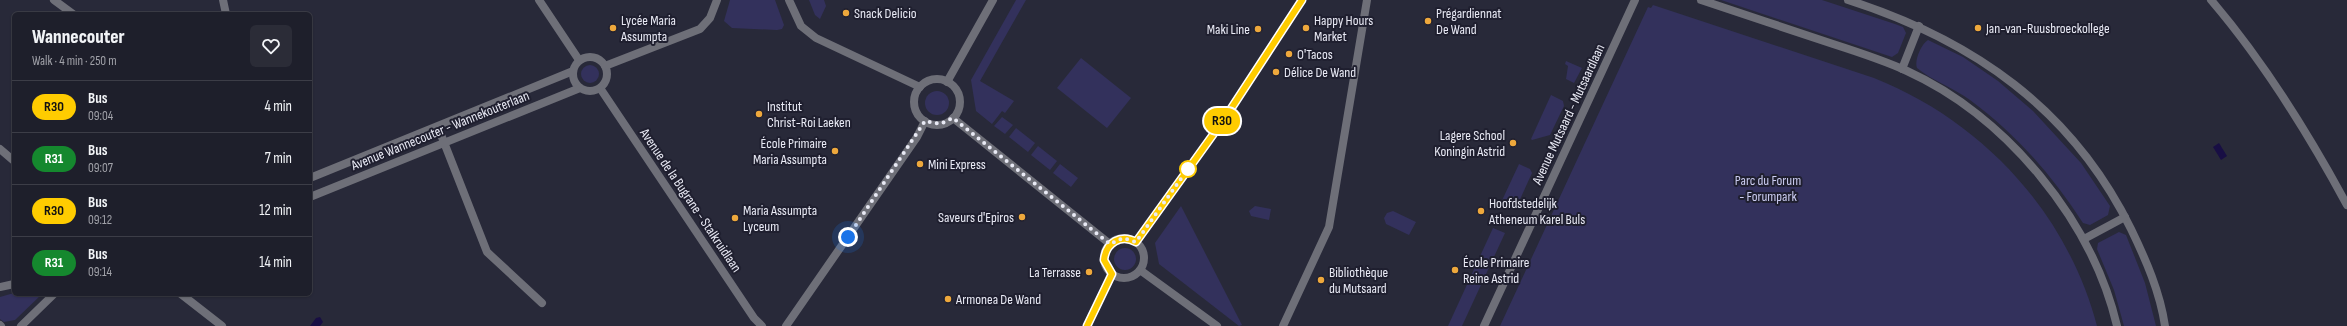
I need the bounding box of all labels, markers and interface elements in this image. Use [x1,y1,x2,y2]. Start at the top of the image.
place label: Snack Delicio [854,5,917,22]
place label: Prégardiennat De Wand [1436,5,1502,38]
marker: Snack Delicio [841,8,851,18]
place label: Lycée Maria Assumpta [620,12,676,45]
place label: Happy Hours Market [1314,12,1373,45]
marker: Prégardiennat De Wand [1423,16,1433,26]
place label: Jan-van-Ruusbroeckollege [1985,20,2110,37]
place label: Maki Line [1207,21,1250,38]
marker: Lycée Maria Assumpta [608,23,618,33]
marker: Happy Hours Market [1301,23,1311,33]
marker: Jan-van-Ruusbroeckollege [1973,23,1983,33]
marker: Maki Line [1253,24,1263,34]
button: heart [250,25,292,67]
text: Wannecouter [32,26,125,49]
street label: Avenue Mutsaard - Mutsaardlaan [1528,41,1608,188]
place label: O'Tacos [1297,46,1333,63]
marker: O'Tacos [1284,49,1294,59]
text: Walk · 4 min · 250 m [32,53,117,69]
place label: Délice De Wand [1284,64,1356,81]
marker: Délice De Wand [1271,67,1281,77]
street label: Avenue Wannecouter - Wannekouterlaan [348,87,532,174]
text: Bus [88,89,107,108]
text: 4 min [265,97,292,116]
text: R30 [44,98,64,115]
place label: Institut Christ-Roi Laeken [767,98,851,131]
text: 09:04 [88,108,113,124]
line badge: R30 [1199,108,1245,134]
marker: Institut Christ-Roi Laeken [754,109,764,119]
text: R30 [1212,112,1232,129]
street label: Avenue de la Bugrane - Stalkruidlaan [636,124,745,275]
place label: Lagere School Koningin Astrid [1434,127,1505,160]
place label: École Primaire Maria Assumpta [753,135,827,168]
marker: Lagere School Koningin Astrid [1508,138,1518,148]
text: Bus [88,141,107,160]
marker: École Primaire Maria Assumpta [830,146,840,156]
text: 7 min [265,149,292,168]
text: R31 [45,150,63,167]
place label: Mini Express [928,156,986,173]
marker: Mini Express [915,159,925,169]
text: 09:07 [88,160,113,176]
unlabelled marker [1179,160,1197,178]
park label: Parc du Forum - Forumpark [1735,172,1801,205]
text: Bus [88,193,107,212]
place label: Hoofdstedelijk Atheneum Karel Buls [1488,195,1585,228]
text: 12 min [259,201,292,220]
text: R30 [44,202,64,219]
place label: Maria Assumpta Lyceum [743,202,817,235]
marker: Hoofdstedelijk Atheneum Karel Buls [1476,206,1486,216]
place label: Saveurs d'Epiros [938,209,1014,226]
text: 09:12 [88,212,112,228]
marker: Saveurs d'Epiros [1017,212,1027,222]
marker: Maria Assumpta Lyceum [730,213,740,223]
your location [838,227,858,247]
text: Bus [88,245,107,264]
text: 14 min [259,253,292,272]
text: R31 [45,254,63,271]
place label: École Primaire Reine Astrid [1463,254,1529,287]
text: 09:14 [88,264,112,280]
place label: La Terrasse [1029,264,1081,281]
place label: Bibliothèque du Mutsaard [1329,264,1388,297]
marker: École Primaire Reine Astrid [1450,265,1460,275]
marker: La Terrasse [1084,267,1094,277]
marker: Bibliothèque du Mutsaard [1316,275,1326,285]
place label: Armonea De Wand [955,291,1041,308]
marker: Armonea De Wand [943,294,953,304]

